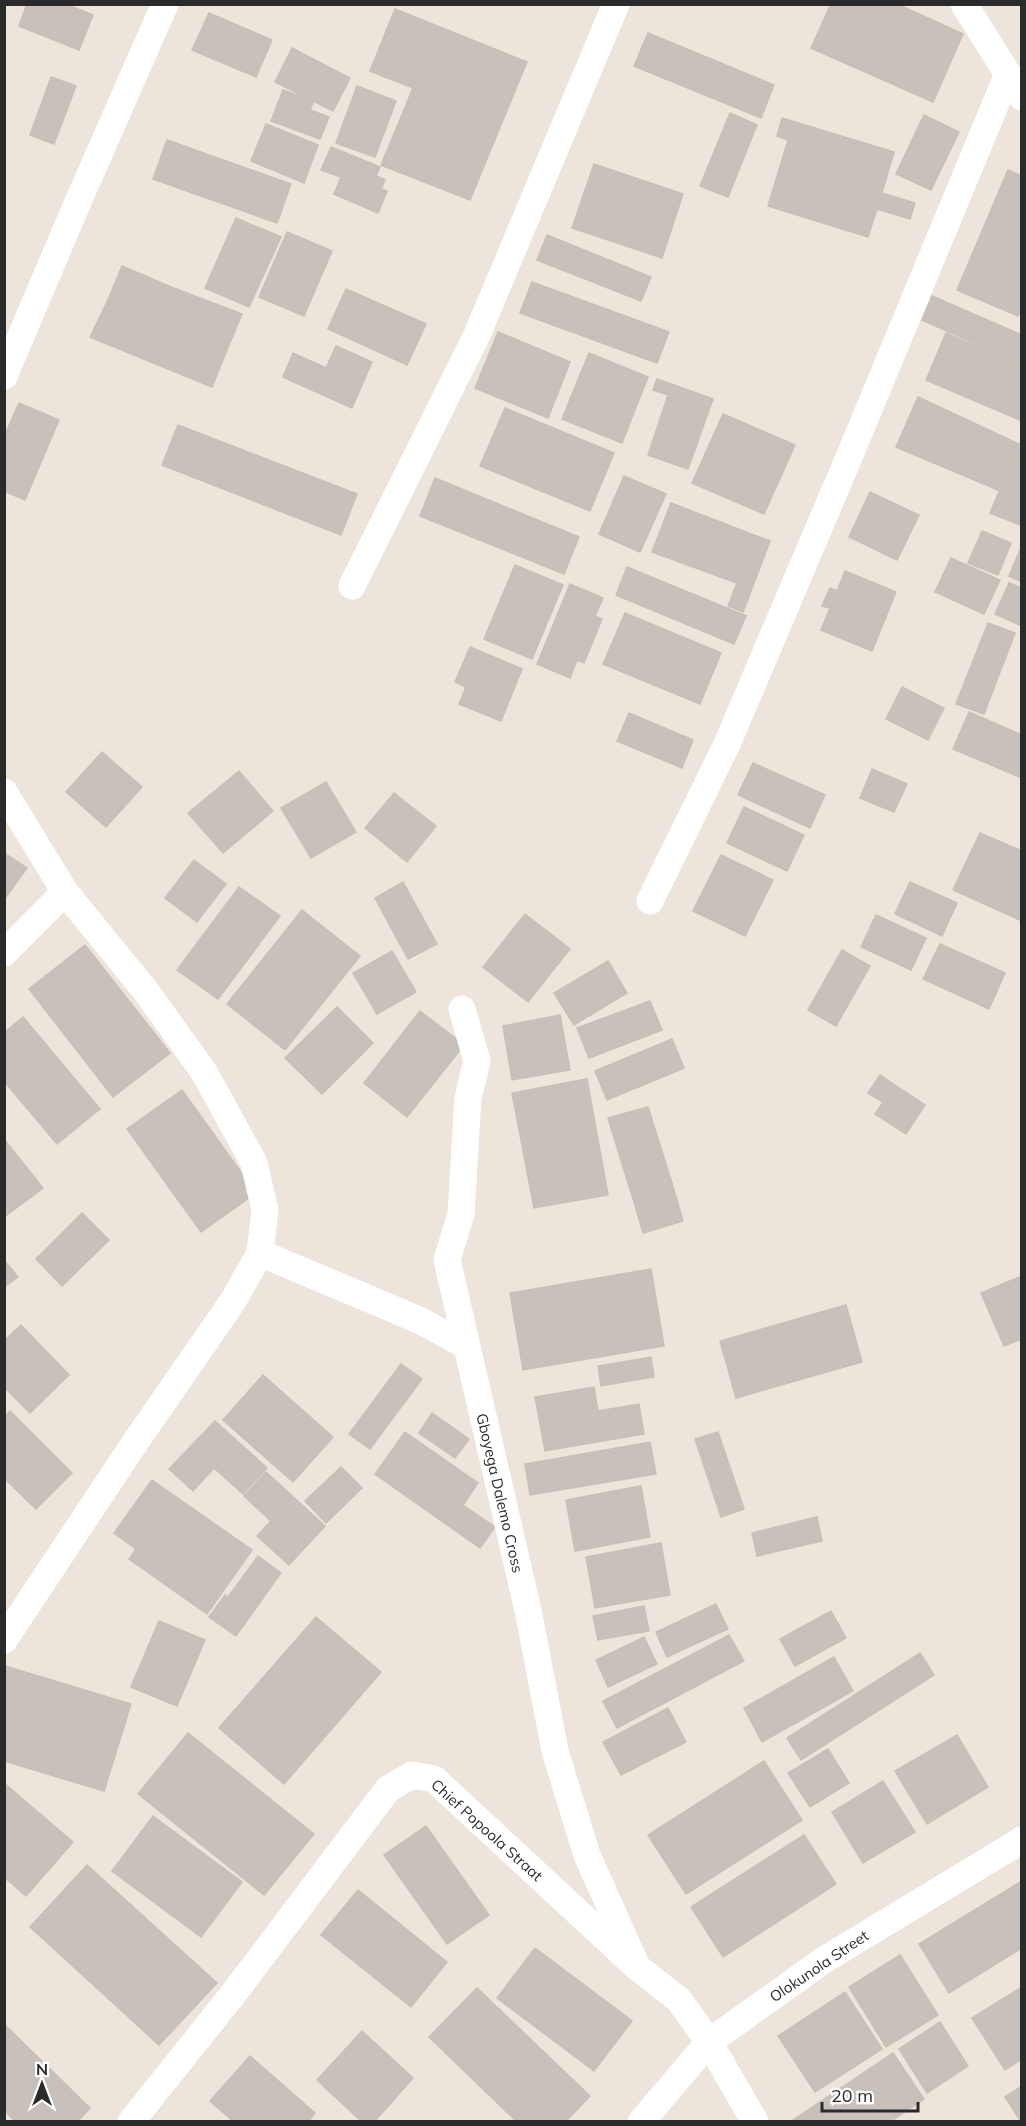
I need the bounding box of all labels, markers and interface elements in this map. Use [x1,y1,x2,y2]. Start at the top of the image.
street label: Gboyega Dalemo Cross [472,1411,528,1575]
street label: Chief Popoola Straat [427,1775,547,1885]
street label: Olokunola Street [766,1926,872,2006]
north arrow [12,2054,72,2114]
text: N [36,2059,48,2079]
scale bar [822,2075,918,2113]
text: 20 m [831,2084,873,2107]

